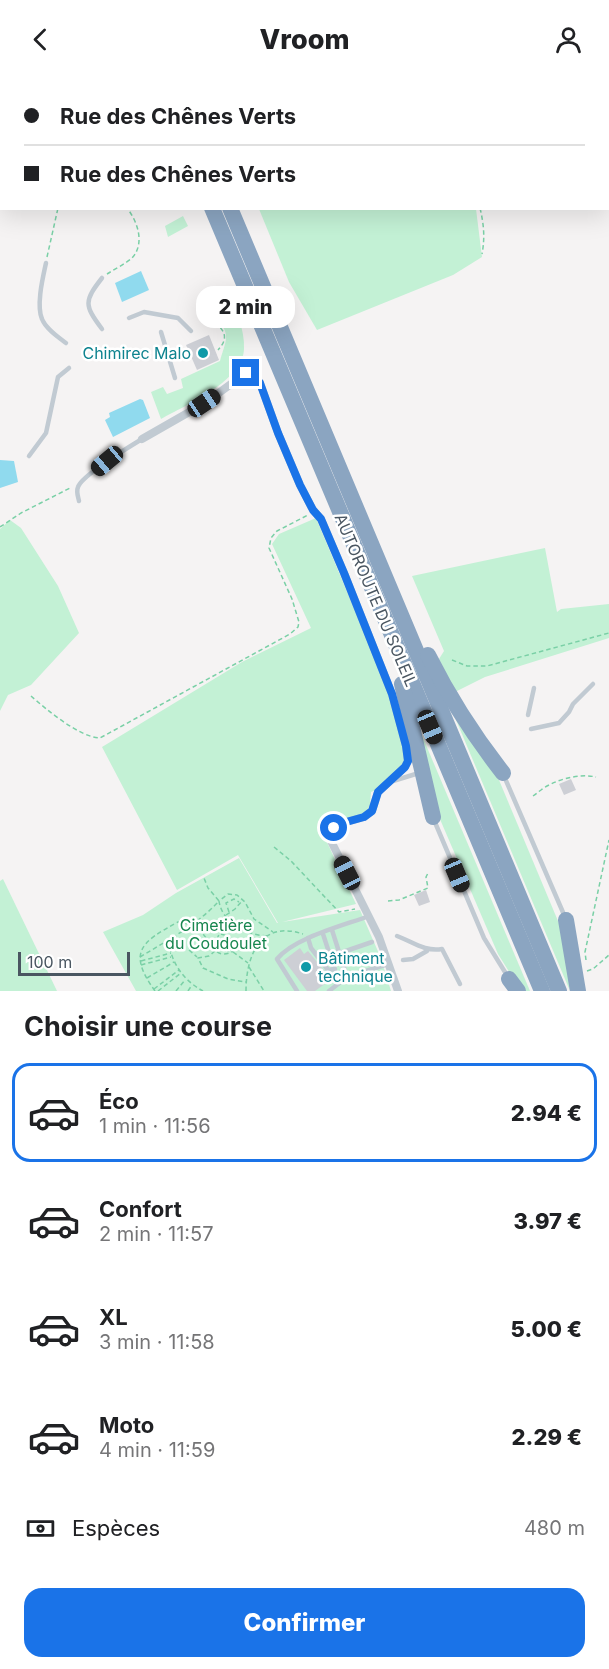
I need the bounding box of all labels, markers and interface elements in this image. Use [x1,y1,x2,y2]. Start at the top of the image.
icon: back [24,23,57,56]
text: Vroom [260,23,349,56]
icon: person [552,23,585,56]
text: Rue des Chênes Verts [60,103,296,129]
text: Rue des Chênes Verts [60,161,296,187]
callout: 2 min [196,286,296,328]
text: 2 min [218,295,273,319]
place label: Chimirec Malo [82,343,191,363]
marker: Chimirec Malo [196,346,210,360]
route end [232,359,259,386]
car [184,385,224,421]
car [87,443,127,479]
street label: AUTOROUTE DU SOLEIL [330,510,422,690]
car [415,707,445,747]
route start [320,814,347,841]
car [331,853,363,893]
car [442,855,472,895]
park label: Cimetière du Coudoulet [165,915,267,953]
place label: Bâtiment technique [318,948,393,986]
scale bar [18,949,130,977]
text: 100 m [27,952,72,972]
marker: Bâtiment technique [299,960,313,974]
text: Choisir une course [24,1010,272,1043]
icon: car [27,1086,81,1140]
text: Éco [99,1088,139,1114]
text: 2.94 € [511,1100,582,1126]
text: 1 min · 11:56 [99,1114,211,1138]
icon: car [27,1194,81,1248]
text: Confort [99,1196,182,1222]
text: 3.97 € [513,1208,582,1234]
text: 2 min · 11:57 [99,1222,214,1246]
icon: car [27,1302,81,1356]
text: XL [99,1304,128,1330]
text: 5.00 € [511,1316,582,1342]
text: 3 min · 11:58 [99,1330,215,1354]
icon: car [27,1410,81,1464]
text: Moto [99,1412,154,1438]
text: 2.29 € [512,1424,582,1450]
text: 4 min · 11:59 [99,1438,215,1462]
icon: cash [24,1512,57,1545]
text: Espèces [72,1515,160,1541]
text: 480 m [524,1516,585,1540]
button: Confirmer [24,1588,585,1657]

